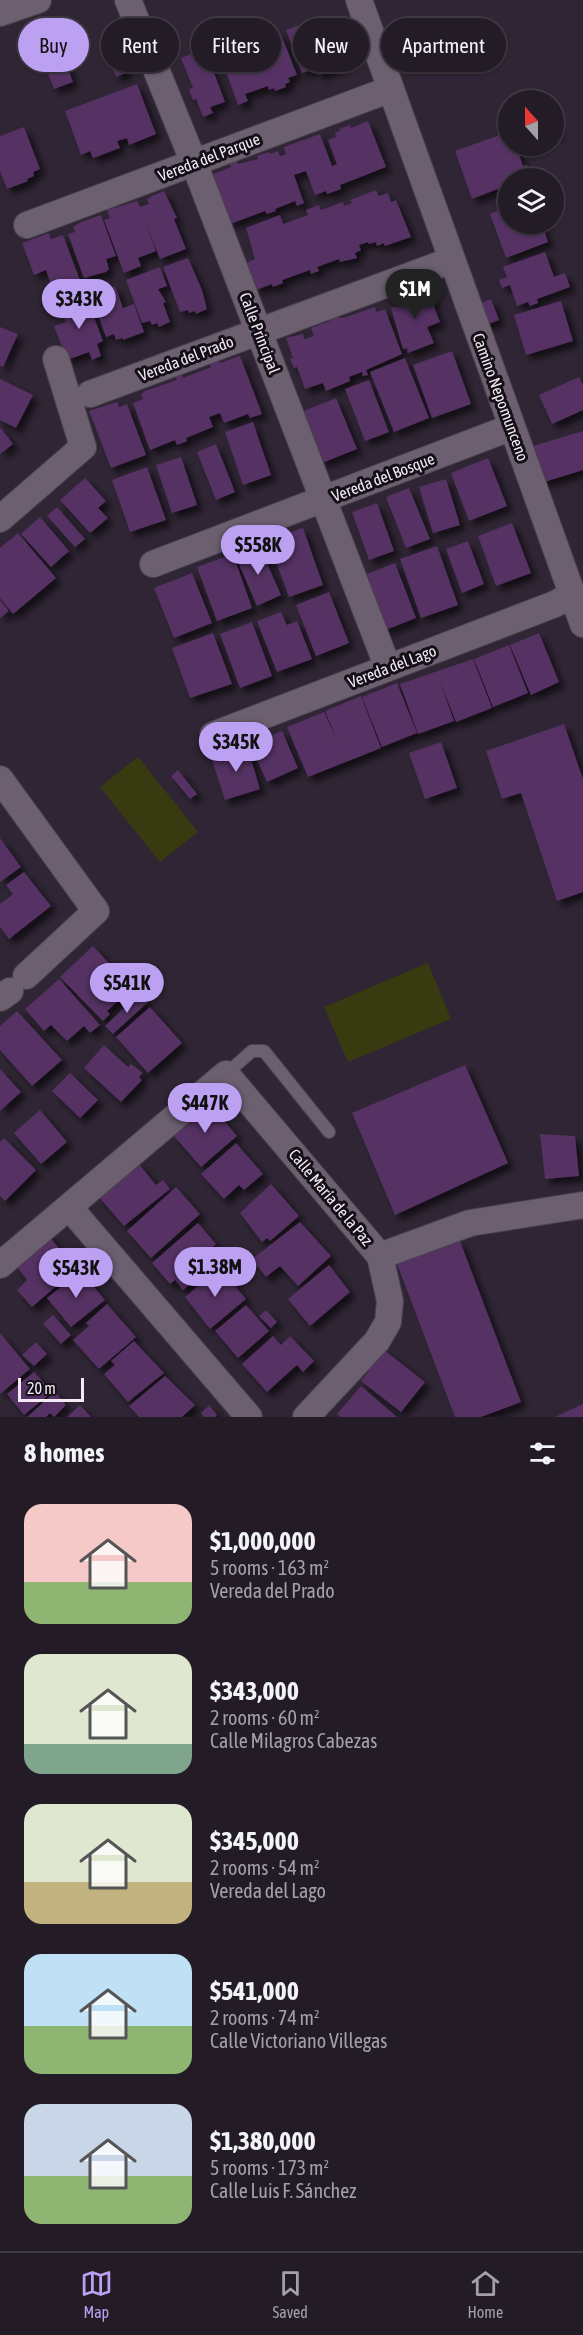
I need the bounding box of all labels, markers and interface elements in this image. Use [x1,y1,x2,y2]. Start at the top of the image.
chip: Buy [18,18,89,72]
chip: Rent [101,18,179,72]
chip: Filters [191,18,281,72]
chip: New [293,18,369,72]
chip: Apartment [381,18,506,72]
north arrow [498,90,564,156]
map controls [498,90,564,234]
street label: Vereda del Parque [156,129,263,186]
button: layers [498,168,564,234]
pin: $1M [386,269,444,320]
text: $1M [399,277,431,300]
pin: $343K [37,279,121,330]
text: $343K [56,287,102,310]
street label: Calle Principal [235,290,284,377]
street label: Camino Nepomunceno [469,331,532,464]
street label: Vereda del Prado [136,332,236,384]
street label: Vereda del Bosque [329,449,437,506]
pin: $558K [216,525,300,576]
text: $558K [235,533,281,556]
street label: Vereda del Lago [345,641,439,692]
pin: $345K [194,722,278,773]
text: $345K [213,730,259,753]
pin: $541K [85,963,169,1014]
text: $541K [104,971,150,994]
pin: $447K [163,1083,247,1134]
text: $447K [182,1091,228,1114]
street label: Calle María de la Paz [285,1145,377,1249]
pin: $1.38M [166,1247,264,1298]
pin: $543K [34,1248,118,1299]
text: $1.38M [188,1255,242,1278]
text: $543K [53,1256,99,1279]
scale bar [18,1375,84,1402]
text: 20 m [27,1379,56,1397]
icon: filters [526,1437,559,1470]
text: 8 homes [24,1438,104,1468]
text: $1,000,000 [210,1526,316,1556]
icon: home [72,1528,144,1600]
text: 5 rooms · 163 m² [210,1556,329,1579]
text: Vereda del Prado [210,1579,335,1602]
text: $343,000 [210,1676,299,1706]
icon: home [72,1678,144,1750]
text: 2 rooms · 60 m² [210,1706,320,1729]
text: Calle Milagros Cabezas [210,1729,377,1752]
text: $345,000 [210,1826,299,1856]
icon: home [72,1828,144,1900]
text: 2 rooms · 54 m² [210,1856,320,1879]
text: Vereda del Lago [210,1879,326,1902]
text: $541,000 [210,1976,299,2006]
icon: home [72,1978,144,2050]
text: 2 rooms · 74 m² [210,2006,320,2029]
text: Calle Victoriano Villegas [210,2029,387,2052]
text: $1,380,000 [210,2126,316,2156]
icon: home [72,2128,144,2200]
text: 5 rooms · 173 m² [210,2156,329,2179]
text: Calle Luis F. Sánchez [210,2179,356,2202]
tab: Map [80,2267,113,2321]
tab: Saved [273,2267,308,2321]
tab: Home [468,2267,503,2321]

